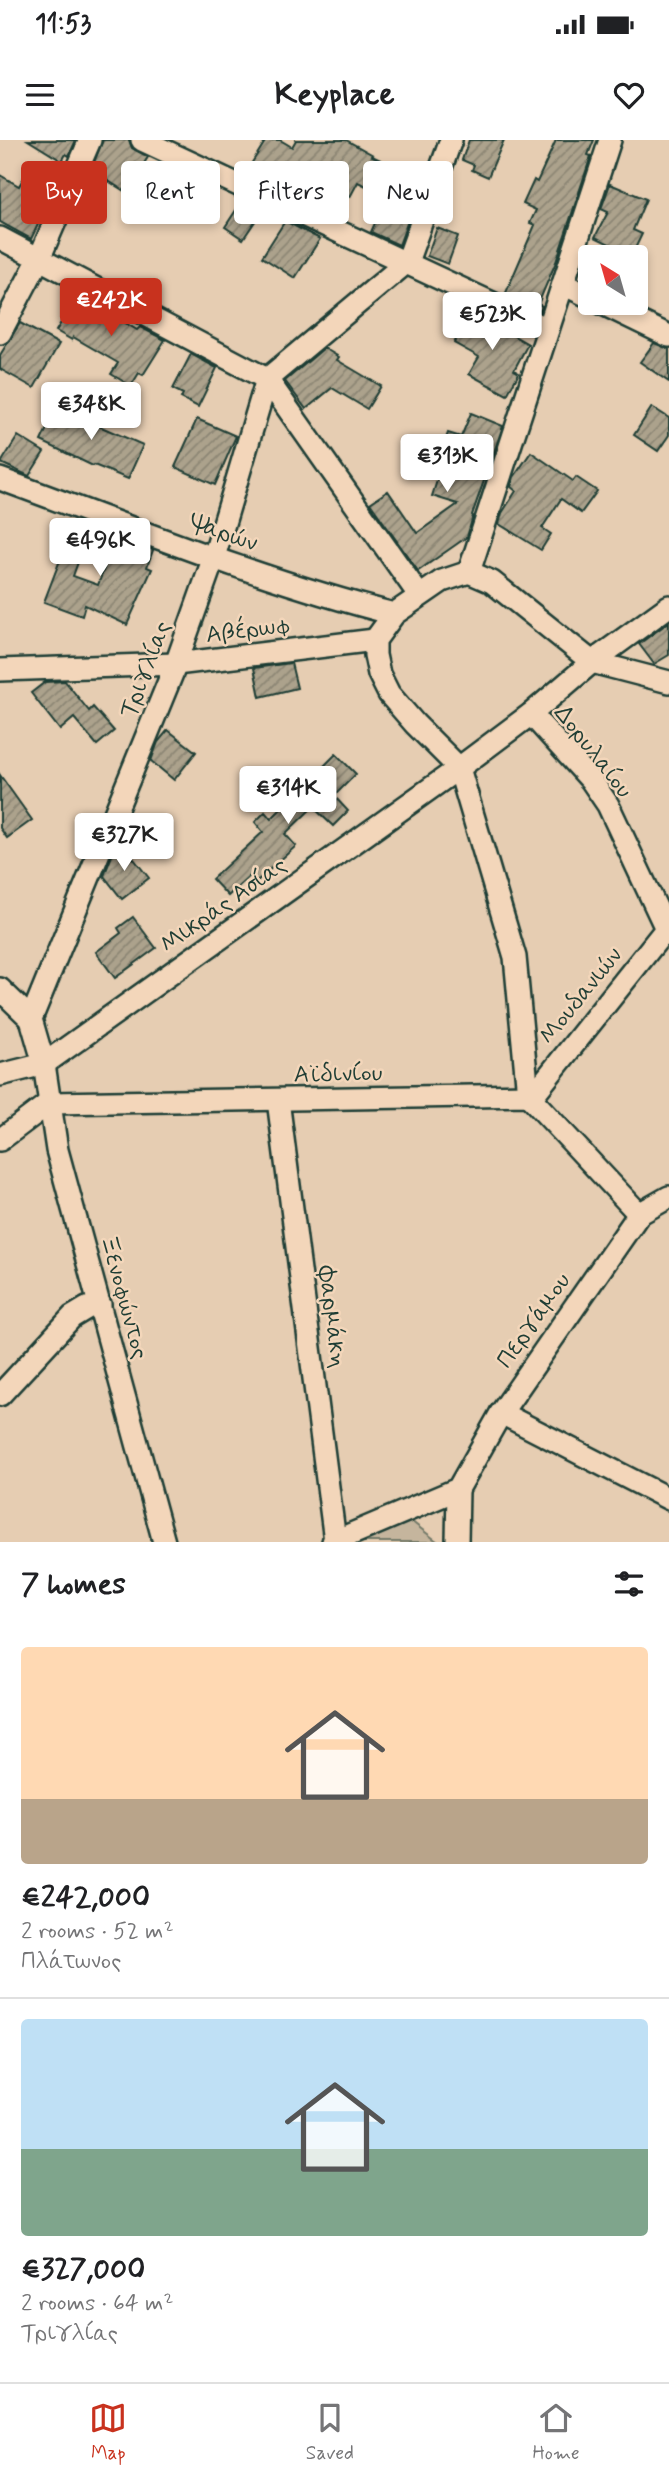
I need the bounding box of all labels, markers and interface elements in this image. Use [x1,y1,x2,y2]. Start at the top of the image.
text: 11:53 [35,8,91,42]
text: Keyplace [274,74,395,116]
icon: menu [21,76,59,114]
icon: heart [610,76,648,114]
chip: Buy [21,161,107,224]
chip: Rent [121,161,220,224]
chip: Filters [234,161,349,224]
chip: New [363,161,453,224]
north arrow [578,245,648,315]
map controls [578,245,648,315]
pin: €242K [62,278,160,338]
text: €242K [76,286,146,316]
pin: €523K [443,292,541,352]
text: €523K [459,300,525,330]
pin: €348K [42,383,140,442]
text: €348K [57,390,125,420]
pin: €313K [398,434,496,494]
text: €313K [417,442,478,472]
street label: Ψαρών [184,507,262,559]
pin: €496K [51,518,149,578]
text: €496K [65,526,135,556]
street label: Αβέρωφ [204,609,292,651]
street label: Τριγλίας [114,617,179,722]
street label: Δορυλαίου [547,699,639,805]
pin: €314K [239,766,337,826]
text: €314K [255,774,321,804]
pin: €327K [75,814,173,873]
text: €327K [91,821,157,851]
street label: Μικράς Ασίας [154,850,293,960]
street label: Μουδανιών [532,941,630,1051]
street label: Αϊδινίου [293,1058,383,1091]
street label: Ξενοφώντος [92,1232,155,1363]
street label: Φαρμάκη [310,1263,353,1370]
street label: Περγάμου [490,1267,578,1375]
text: 7 homes [21,1565,126,1604]
icon: filters [610,1565,648,1603]
icon: home [272,1692,398,1818]
text: €242,000 [21,1878,150,1917]
text: 2 rooms · 52 m² [21,1917,174,1947]
text: Πλάτωνος [21,1947,121,1977]
icon: home [272,2064,398,2190]
text: €327,000 [21,2250,145,2289]
text: 2 rooms · 64 m² [21,2289,173,2319]
text: Τριγλίας [21,2319,118,2349]
tab: Map [89,2399,127,2466]
tab: Saved [306,2399,354,2466]
tab: Home [532,2399,580,2466]

